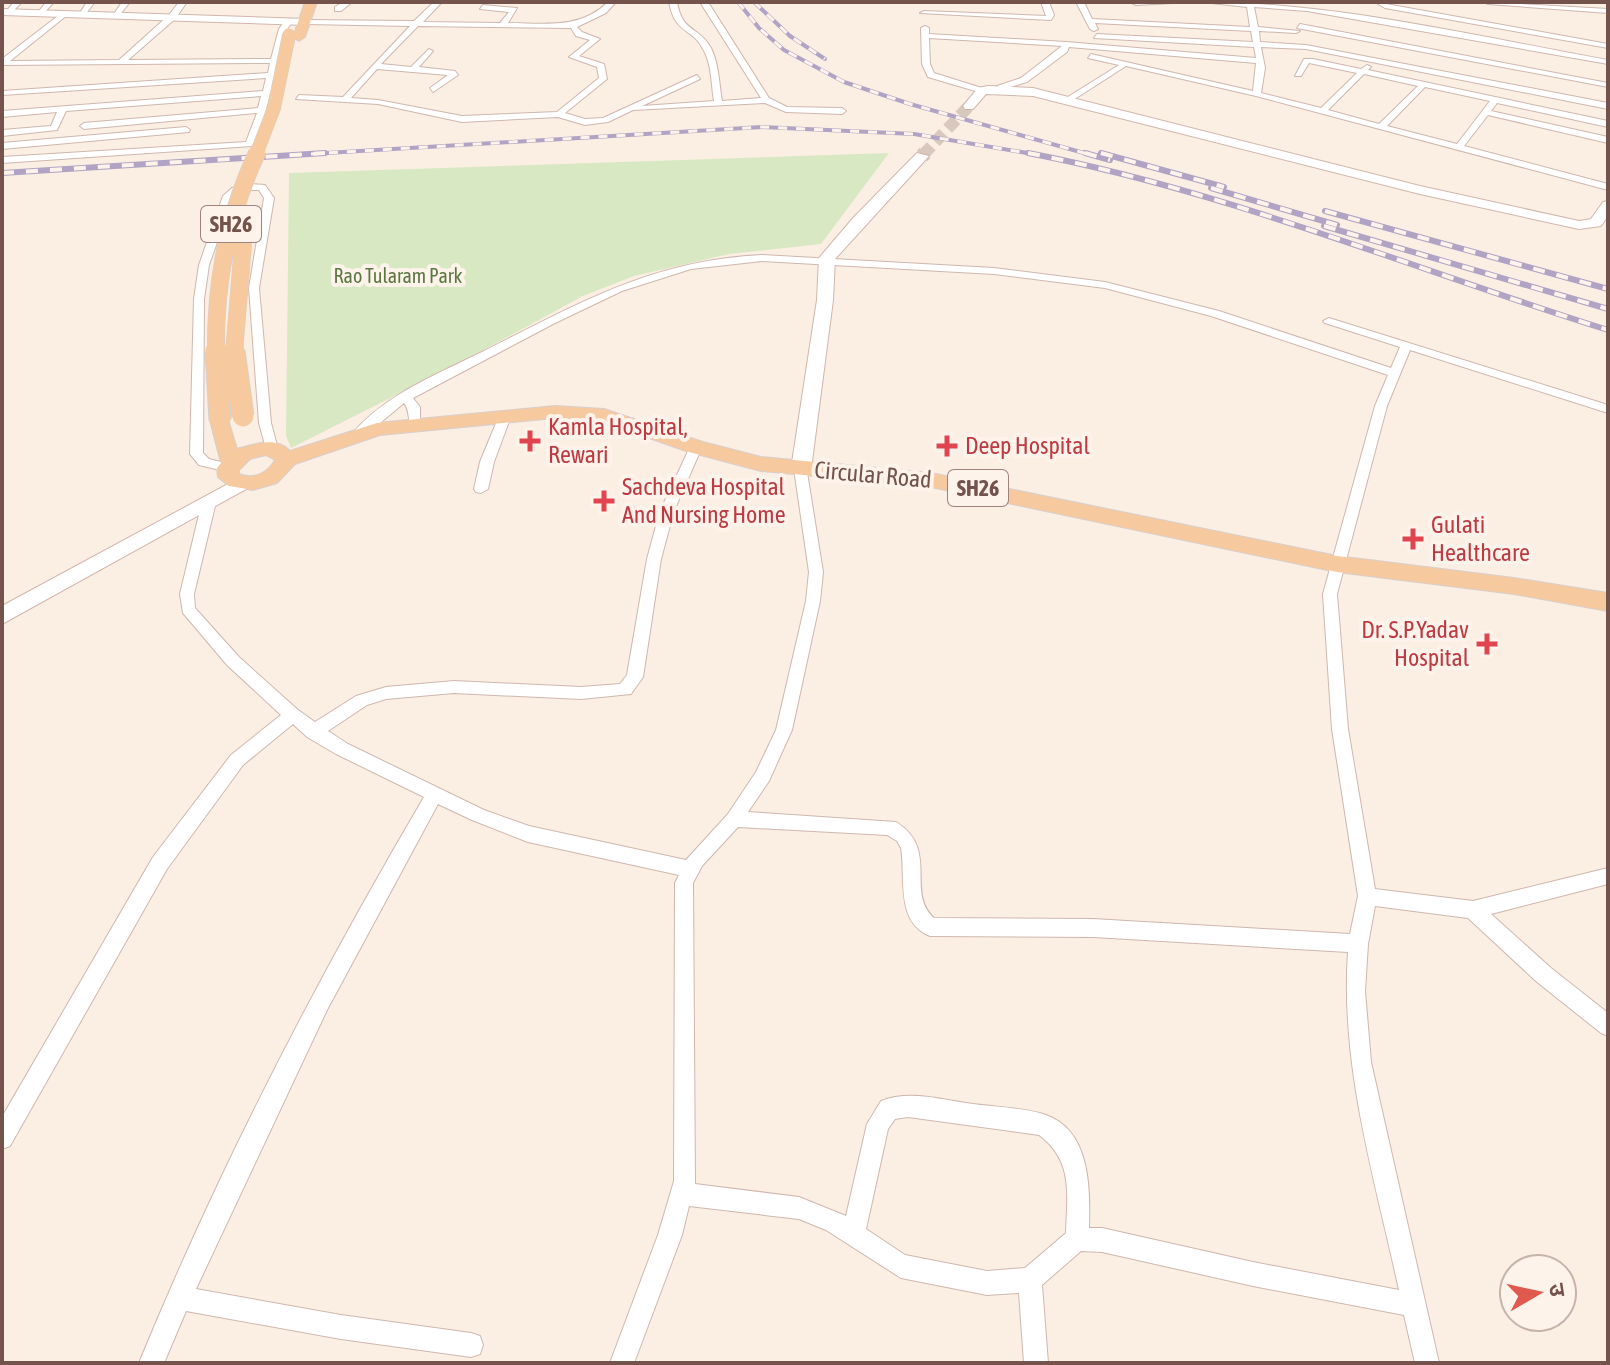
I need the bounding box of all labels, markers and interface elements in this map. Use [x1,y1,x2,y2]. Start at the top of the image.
road number: SH26 [201,206,261,242]
park label: Rao Tularam Park [334,264,463,287]
place label: Kamla Hospital, Rewari [548,413,688,468]
marker: Kamla Hospital, Rewari [519,430,541,452]
place label: Deep Hospital [965,432,1090,459]
marker: Deep Hospital [936,435,958,457]
street label: Circular Road [813,456,933,493]
road number: SH26 [948,470,1008,506]
place label: Sachdeva Hospital And Nursing Home [622,473,786,528]
marker: Sachdeva Hospital And Nursing Home [593,490,615,512]
place label: Gulati Healthcare [1431,511,1530,566]
marker: Gulati Healthcare [1402,528,1424,550]
place label: Dr. S.P.Yadav Hospital [1361,616,1470,671]
marker: Dr. S.P.Yadav Hospital [1476,633,1498,655]
north arrow [1498,1253,1578,1333]
text: उ [1544,1281,1572,1299]

